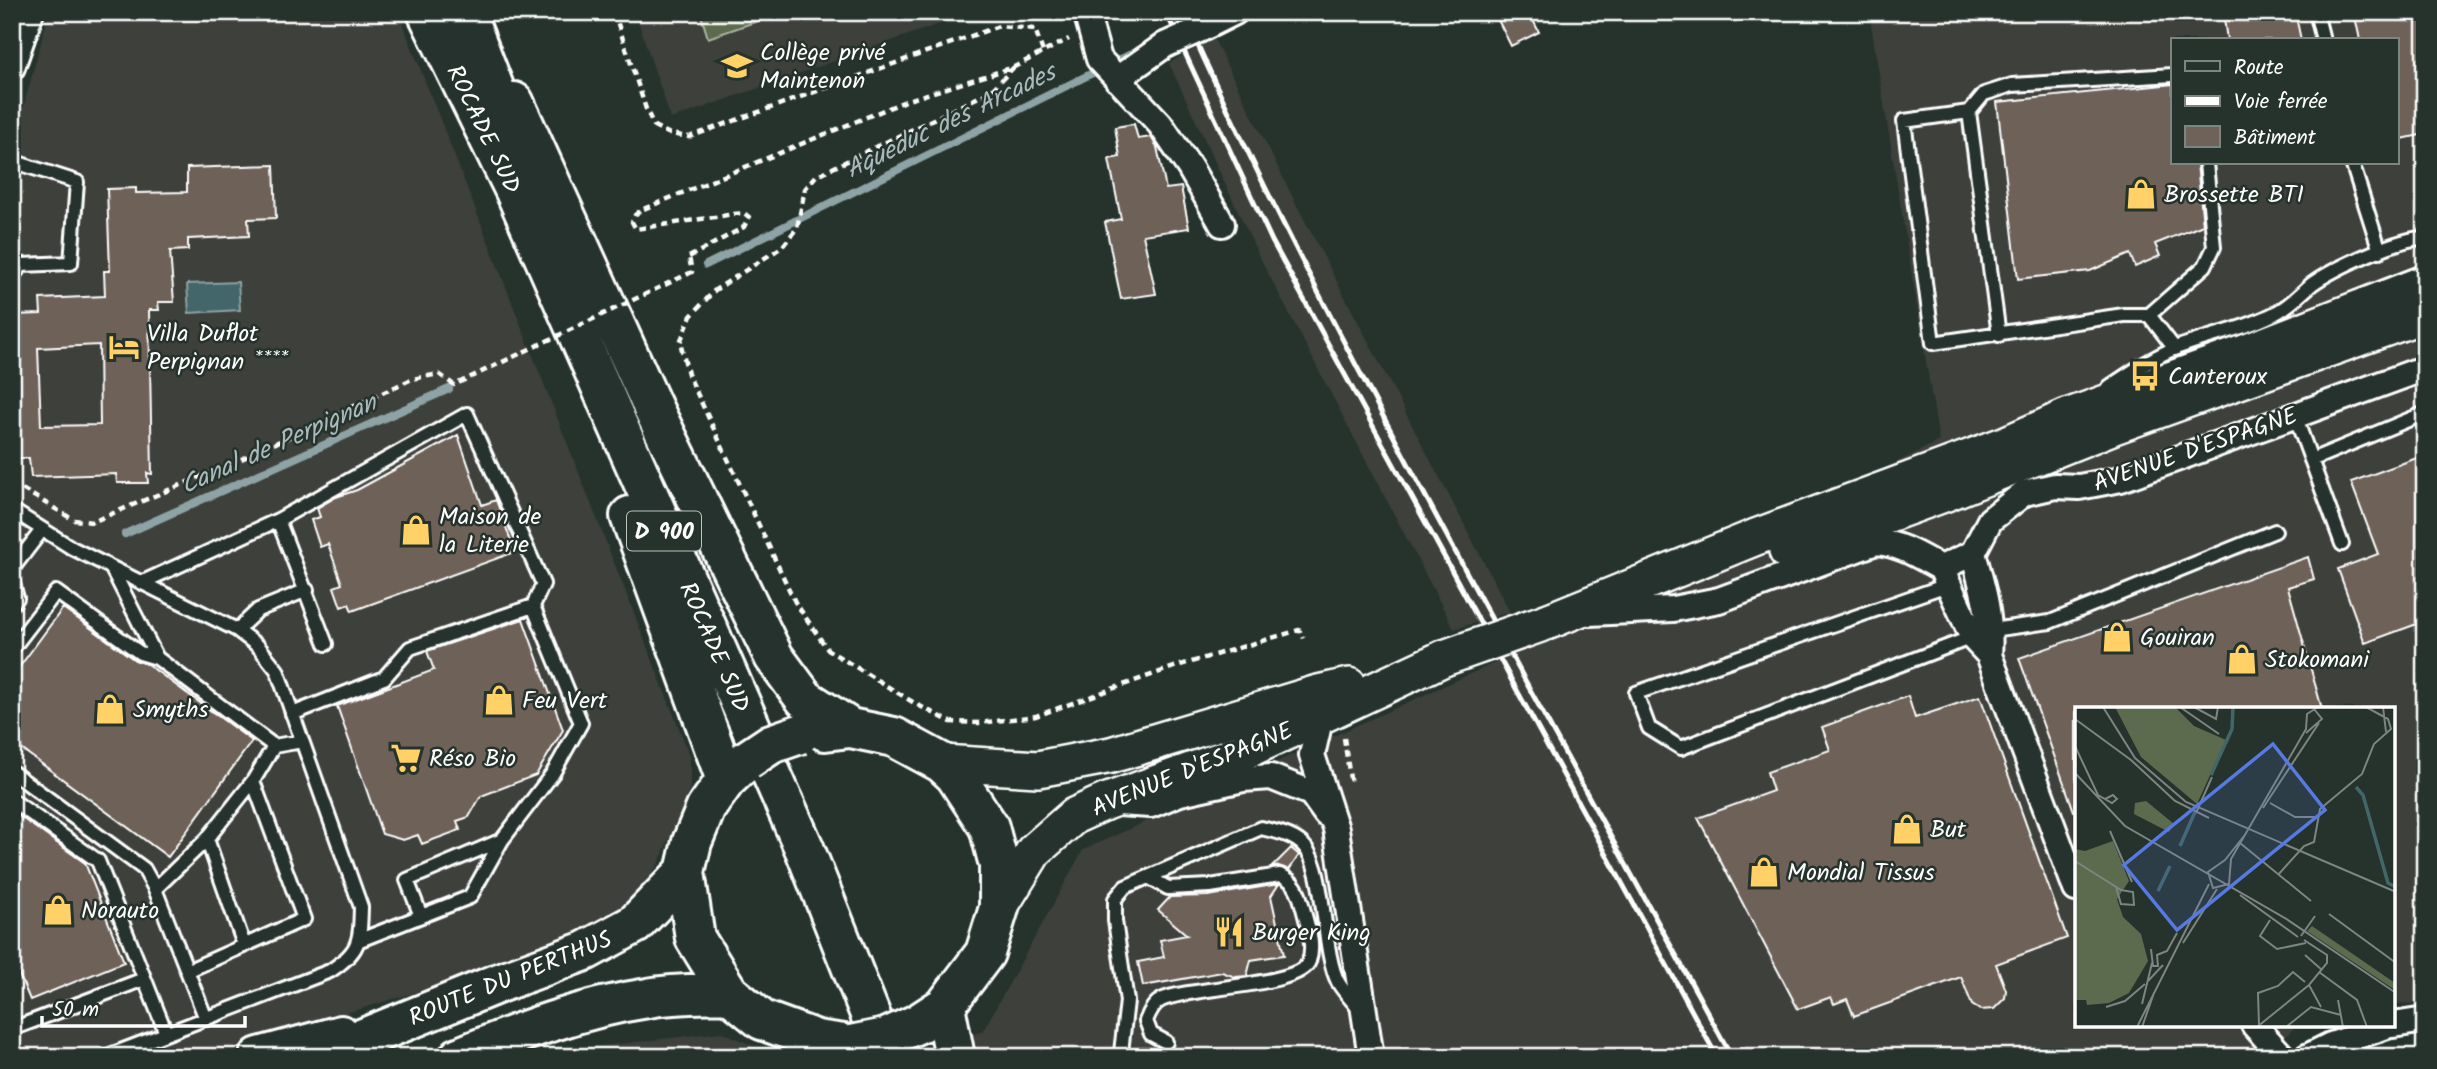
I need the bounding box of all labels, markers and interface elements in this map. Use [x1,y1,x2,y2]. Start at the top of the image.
place label: Collège privé Maintenon [760,34,887,101]
legend [2171,38,2398,164]
school or university icon: Collège privé Maintenon [720,49,754,83]
water label: Aqueduc des Arcades [838,51,1066,191]
text: Route [2234,52,2284,85]
street label: ROCADE SUD [435,58,531,201]
text: Voie ferrée [2234,86,2328,119]
text: Bâtiment [2234,122,2317,155]
place label: Brossette BTI [2164,176,2304,215]
shop icon: Brossette BTI [2124,177,2158,211]
place label: Villa Duflot Perpignan **** [147,315,290,382]
hotel icon: Villa Duflot Perpignan **** [107,330,141,364]
place label: Canteroux [2168,358,2268,397]
bus stop icon: Canteroux [2128,359,2162,393]
water label: Canal de Perpignan [174,382,386,507]
street label: AVENUE D'ESPAGNE [2088,397,2304,504]
place label: Maison de la Literie [439,498,541,565]
road number: D 900 [627,512,701,551]
shop icon: Maison de la Literie [399,513,433,547]
street label: ROCADE SUD [667,576,760,719]
place label: Gouiran [2140,619,2215,658]
shop icon: Gouiran [2100,620,2134,654]
place label: Stokomani [2265,641,2370,680]
shop icon: Stokomani [2225,642,2259,676]
place label: Feu Vert [522,682,608,721]
shop icon: Feu Vert [482,683,516,717]
place label: Smyths [133,691,208,730]
shop icon: Smyths [93,692,127,726]
inset map [2075,707,2395,1027]
street label: AVENUE D'ESPAGNE [1086,712,1300,829]
place label: Réso Bio [429,740,516,779]
supermarket icon: Réso Bio [389,741,423,775]
place label: But [1930,811,1967,850]
shop icon: But [1890,812,1924,846]
place label: Mondial Tissus [1787,854,1935,893]
shop icon: Mondial Tissus [1747,855,1781,889]
place label: Norauto [81,892,159,931]
shop icon: Norauto [41,893,75,927]
place label: Burger King [1252,914,1371,953]
restaurant icon: Burger King [1212,915,1246,949]
street label: ROUTE DU PERTHUS [403,921,618,1038]
scale bar [42,985,245,1029]
text: 50 m [52,994,99,1027]

